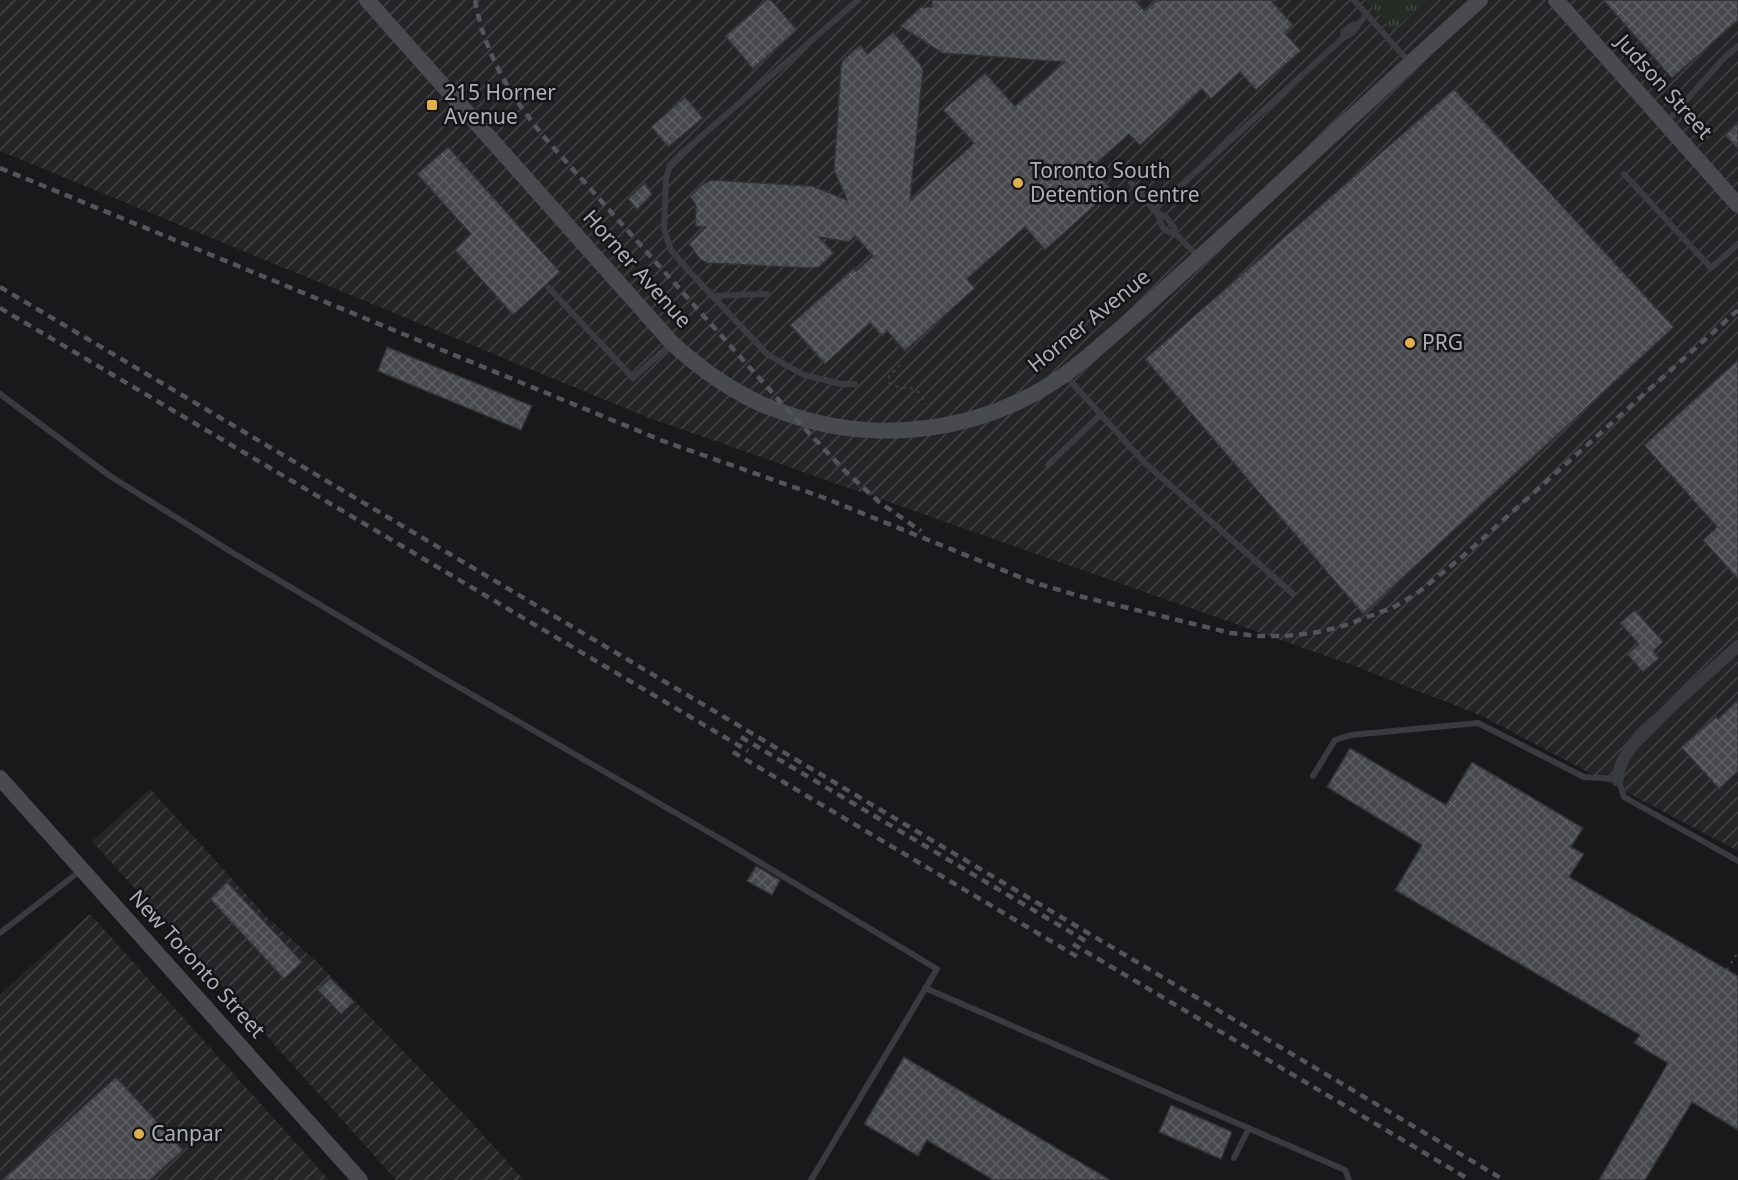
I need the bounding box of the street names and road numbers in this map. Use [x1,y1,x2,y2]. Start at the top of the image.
street label: Judson Street [1609,27,1719,145]
street label: Horner Avenue [577,203,698,333]
street label: Horner Avenue [1021,262,1155,378]
street label: New Toronto Street [124,883,272,1044]

